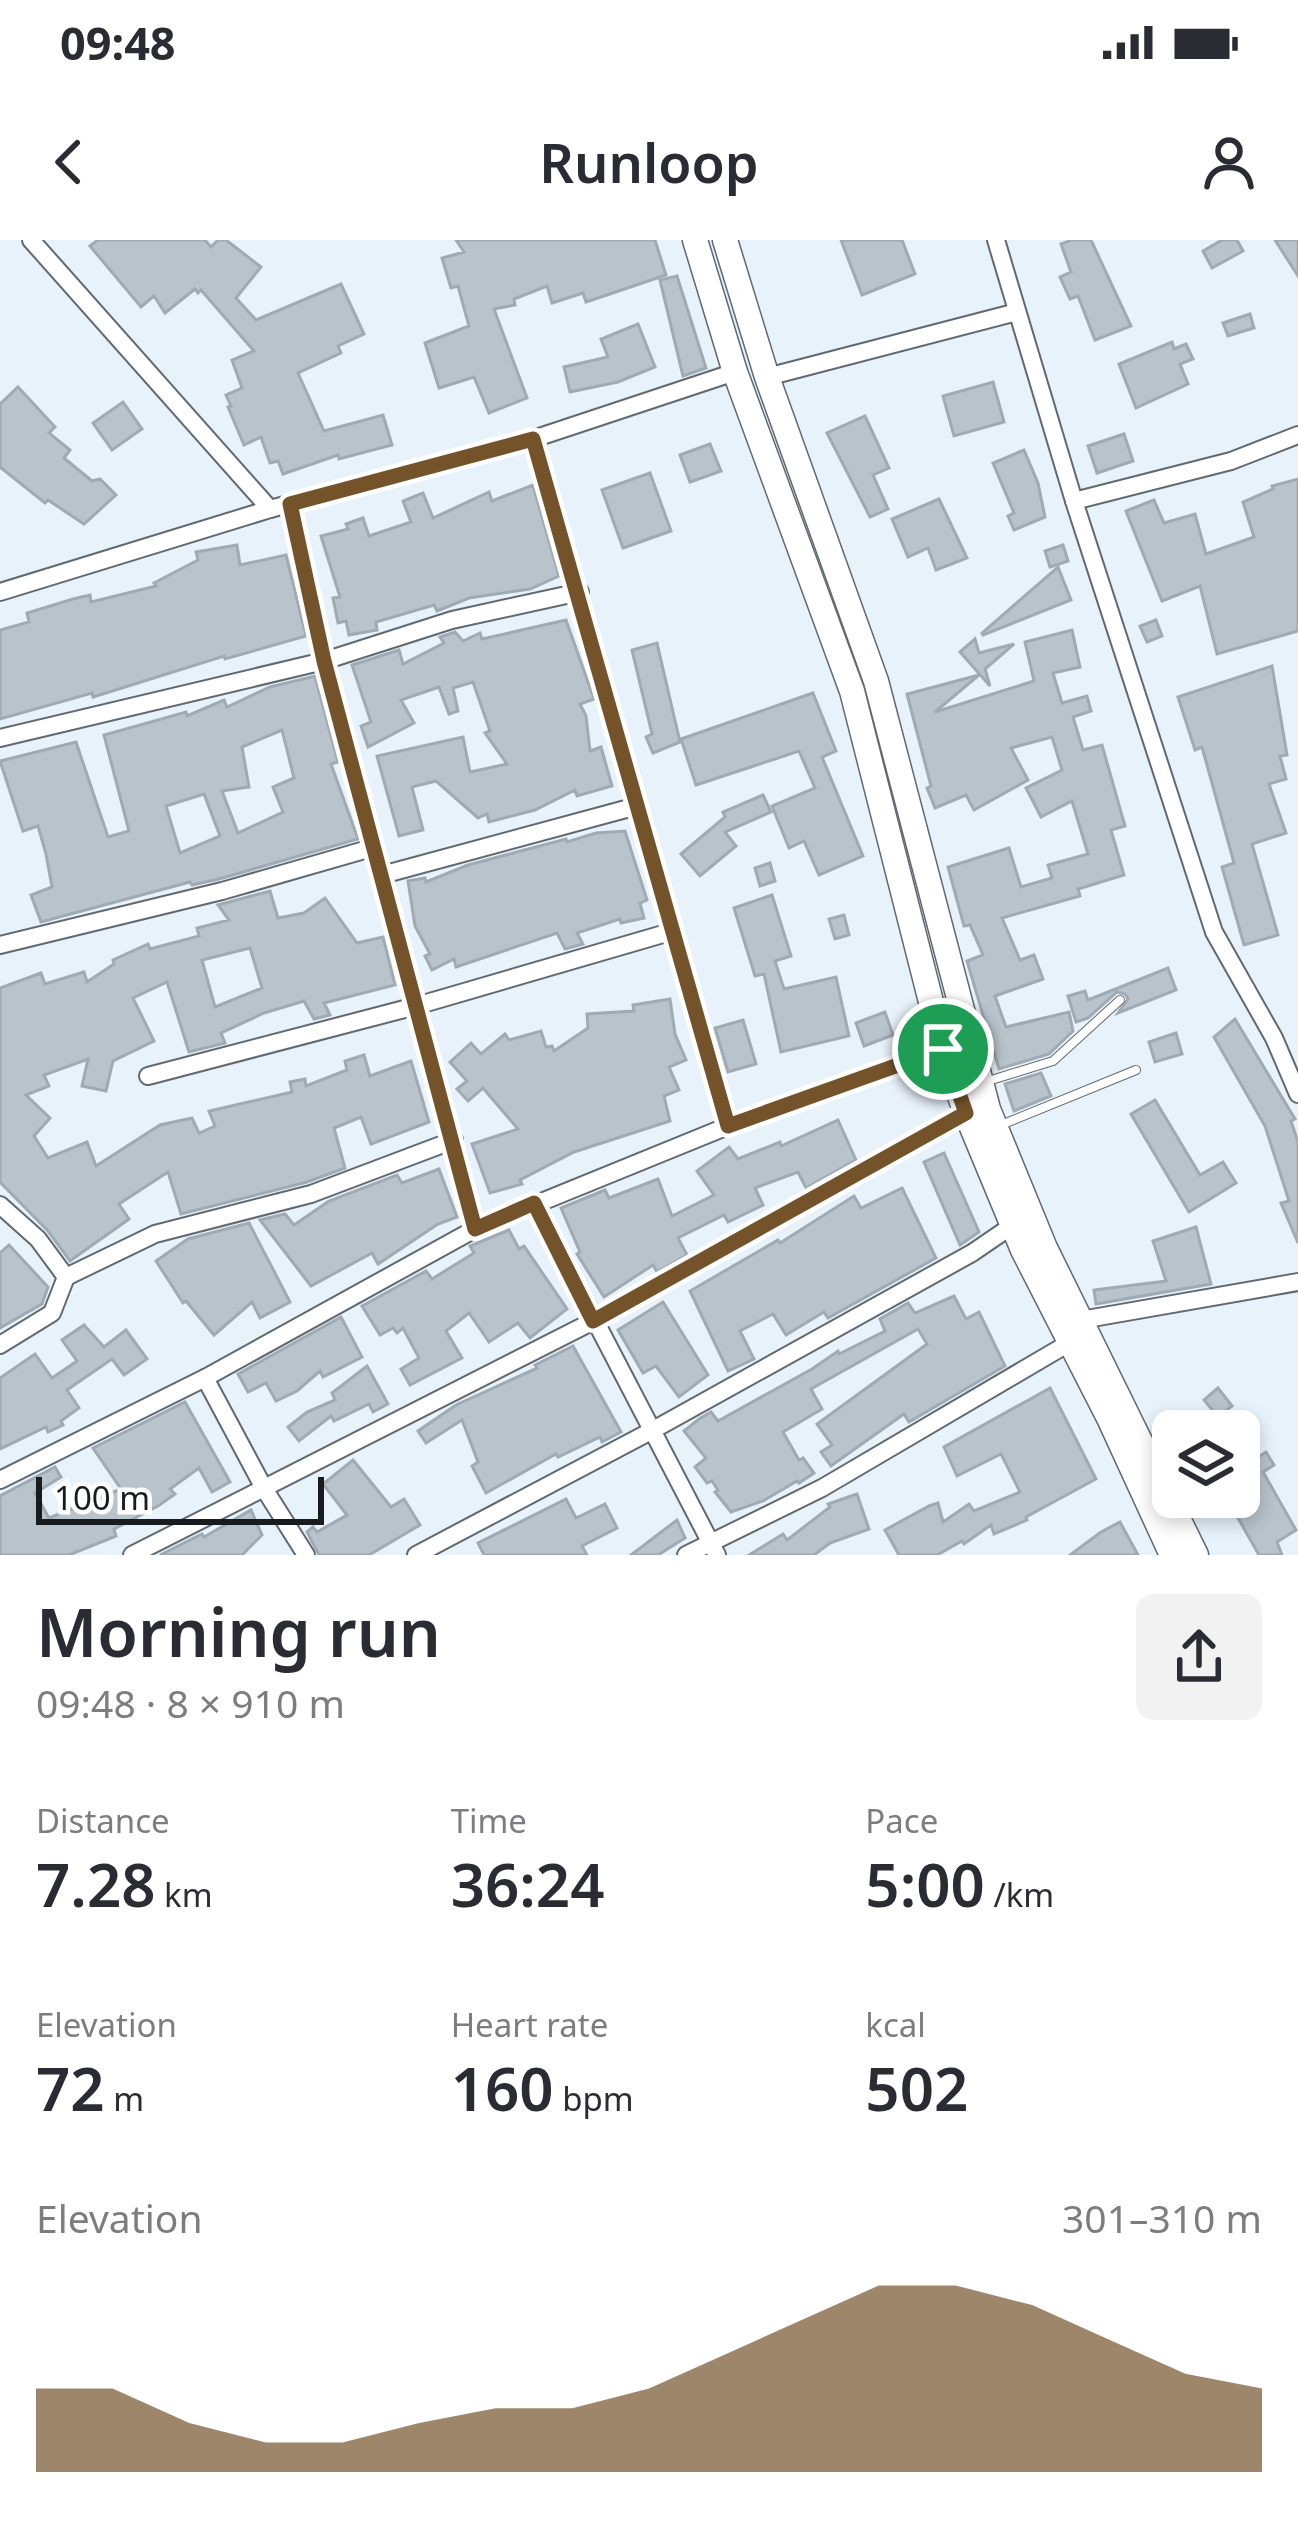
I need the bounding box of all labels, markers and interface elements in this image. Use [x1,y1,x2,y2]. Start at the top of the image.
text: 09:48 [60,12,176,73]
text: Runloop [539,125,759,199]
icon: back [36,129,102,195]
icon: person [1196,129,1262,195]
pin [892,998,994,1100]
icon: arrive [910,1016,976,1082]
map controls [1152,1410,1260,1518]
button: layers [1152,1410,1260,1518]
scale bar [36,1471,324,1524]
text: 100 m [54,1475,150,1520]
text: Morning run [36,1586,441,1676]
button: share [1136,1594,1262,1720]
text: 09:48 · 8 × 910 m [36,1676,345,1729]
text: Distance [36,1798,170,1843]
text: Time [451,1798,527,1843]
text: Pace [865,1798,938,1843]
text: 7.28 [36,1843,156,1925]
text: 36:24 [451,1843,605,1925]
text: 5:00 [865,1843,985,1925]
text: km [156,1872,213,1917]
text: /km [985,1872,1054,1917]
text: Elevation [36,2002,177,2047]
text: Heart rate [451,2002,608,2047]
text: kcal [865,2002,926,2047]
text: 72 [36,2047,105,2129]
text: 160 [451,2047,554,2129]
text: 502 [865,2047,968,2129]
text: m [105,2076,144,2121]
text: bpm [554,2076,634,2121]
text: Elevation [36,2191,203,2244]
text: 301–310 m [1062,2191,1262,2244]

